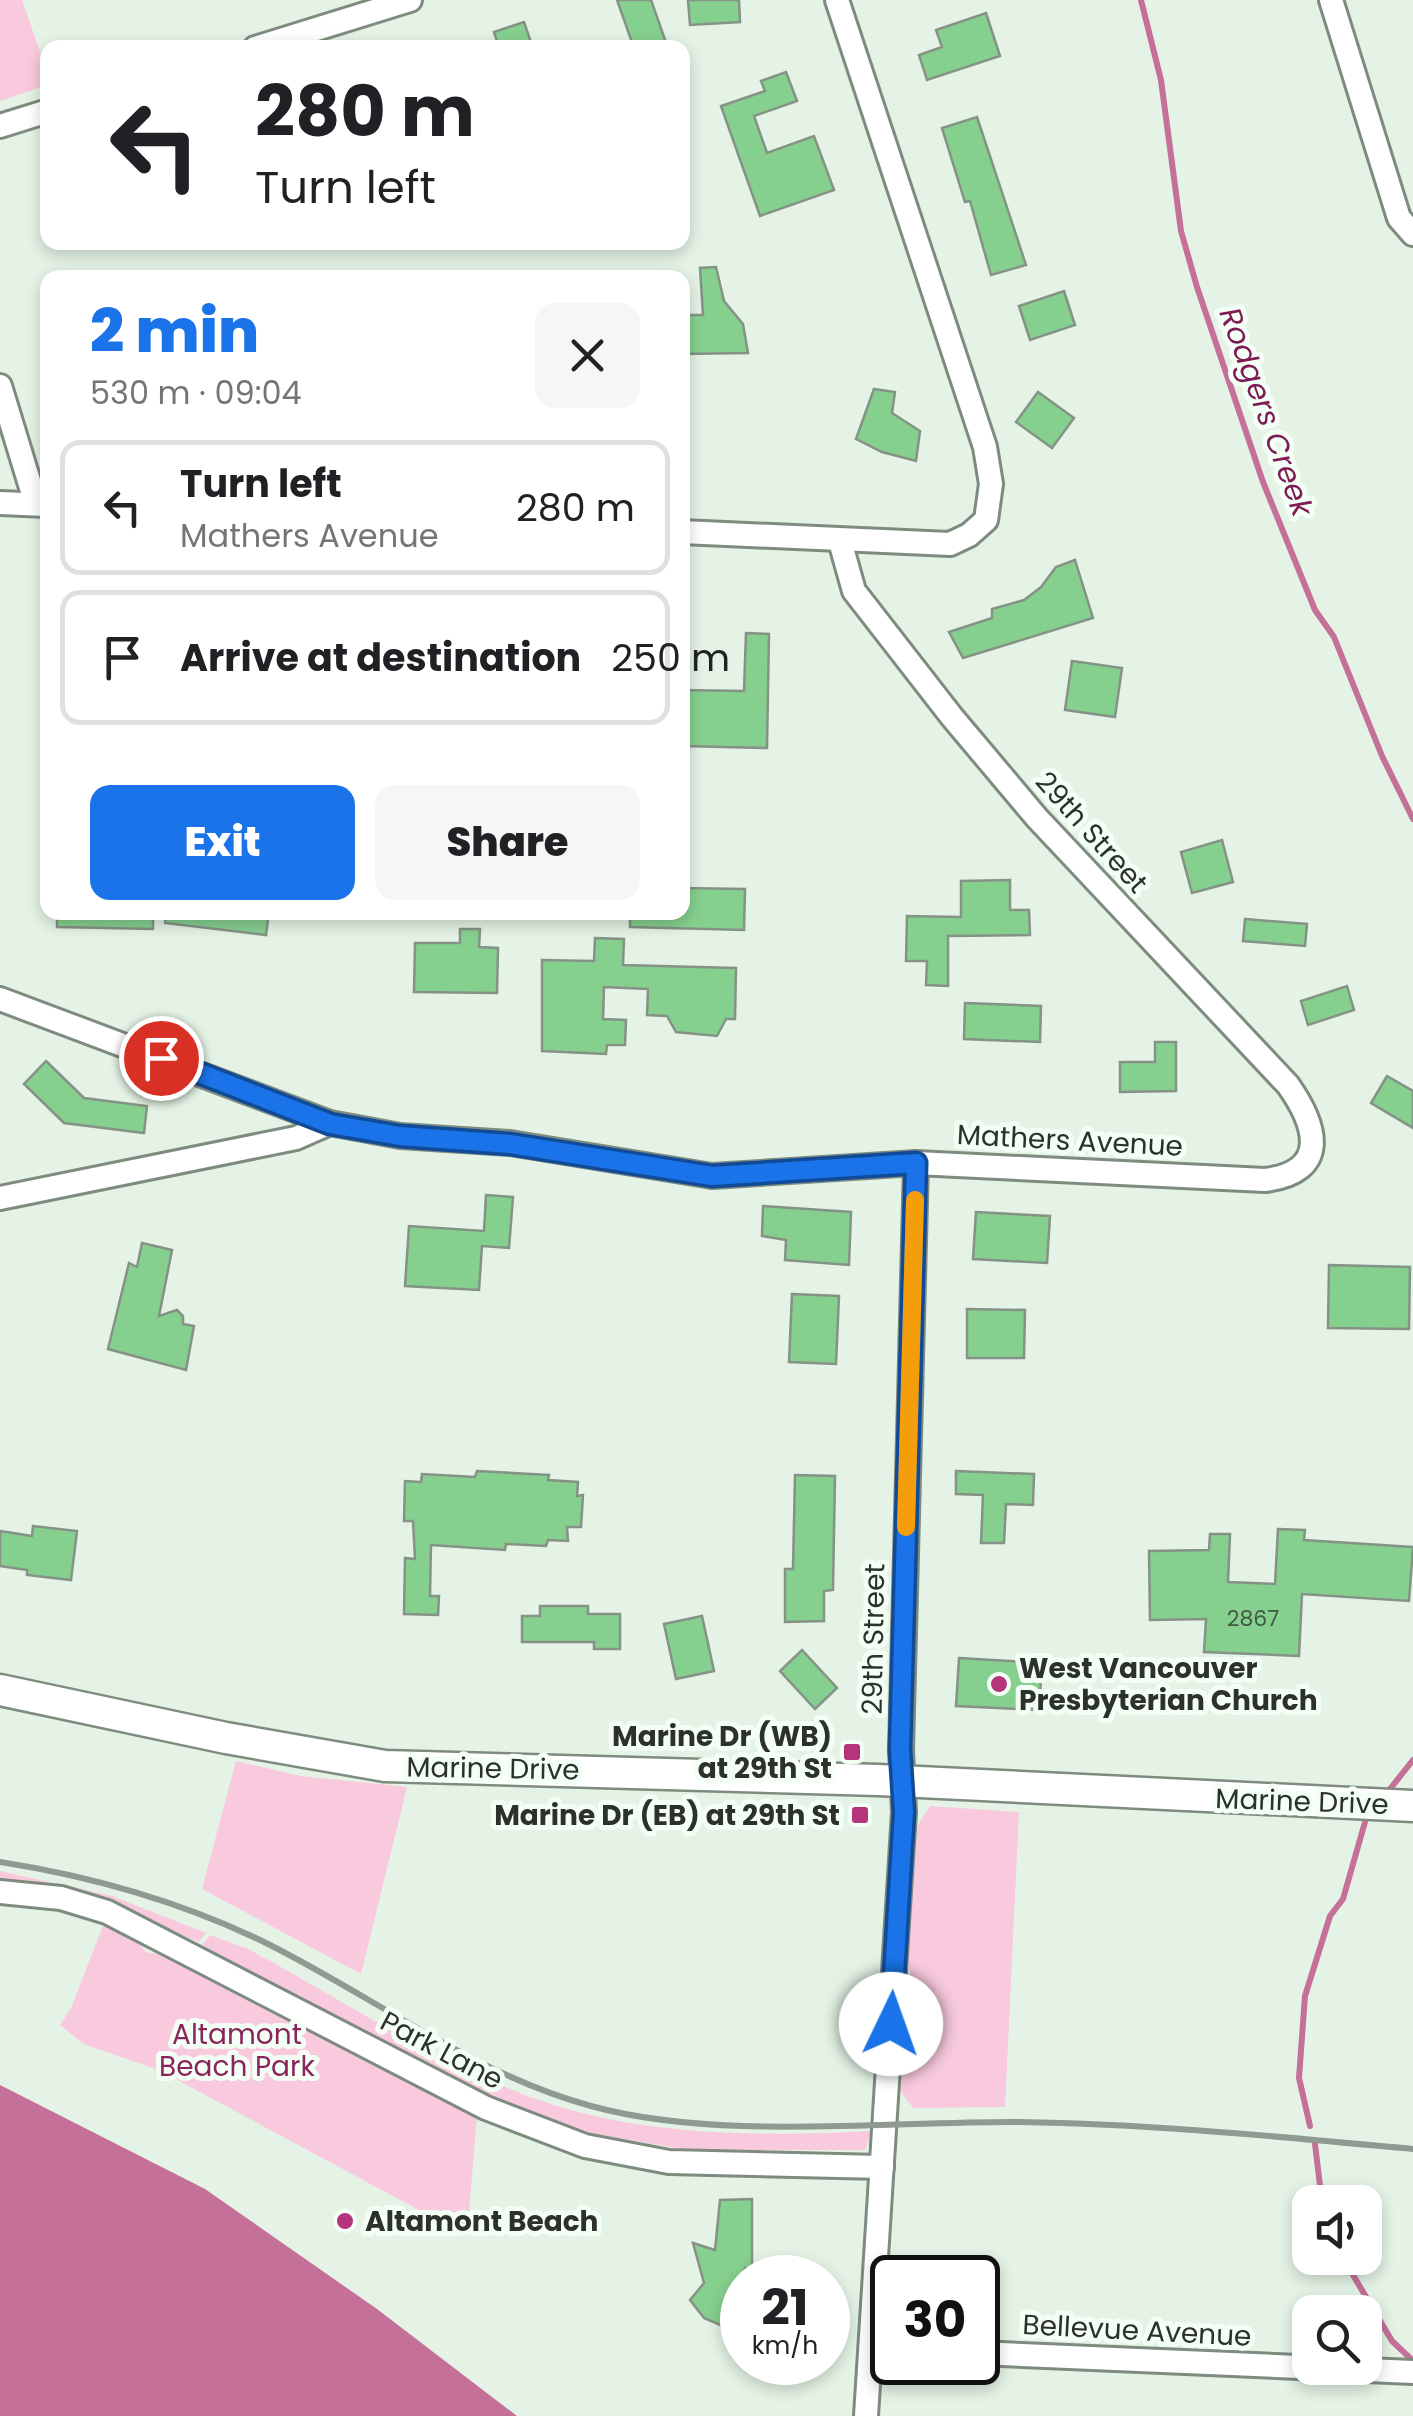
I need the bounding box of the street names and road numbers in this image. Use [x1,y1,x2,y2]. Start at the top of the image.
street label: 29th Street [1027,763,1157,902]
street label: Mathers Avenue [956,1115,1184,1166]
street label: 29th Street [853,1563,894,1715]
street label: Marine Drive [406,1747,580,1790]
street label: Marine Drive [1215,1779,1389,1824]
street label: Park Lane [374,2002,510,2099]
street label: Bellevue Avenue [1021,2305,1252,2356]

